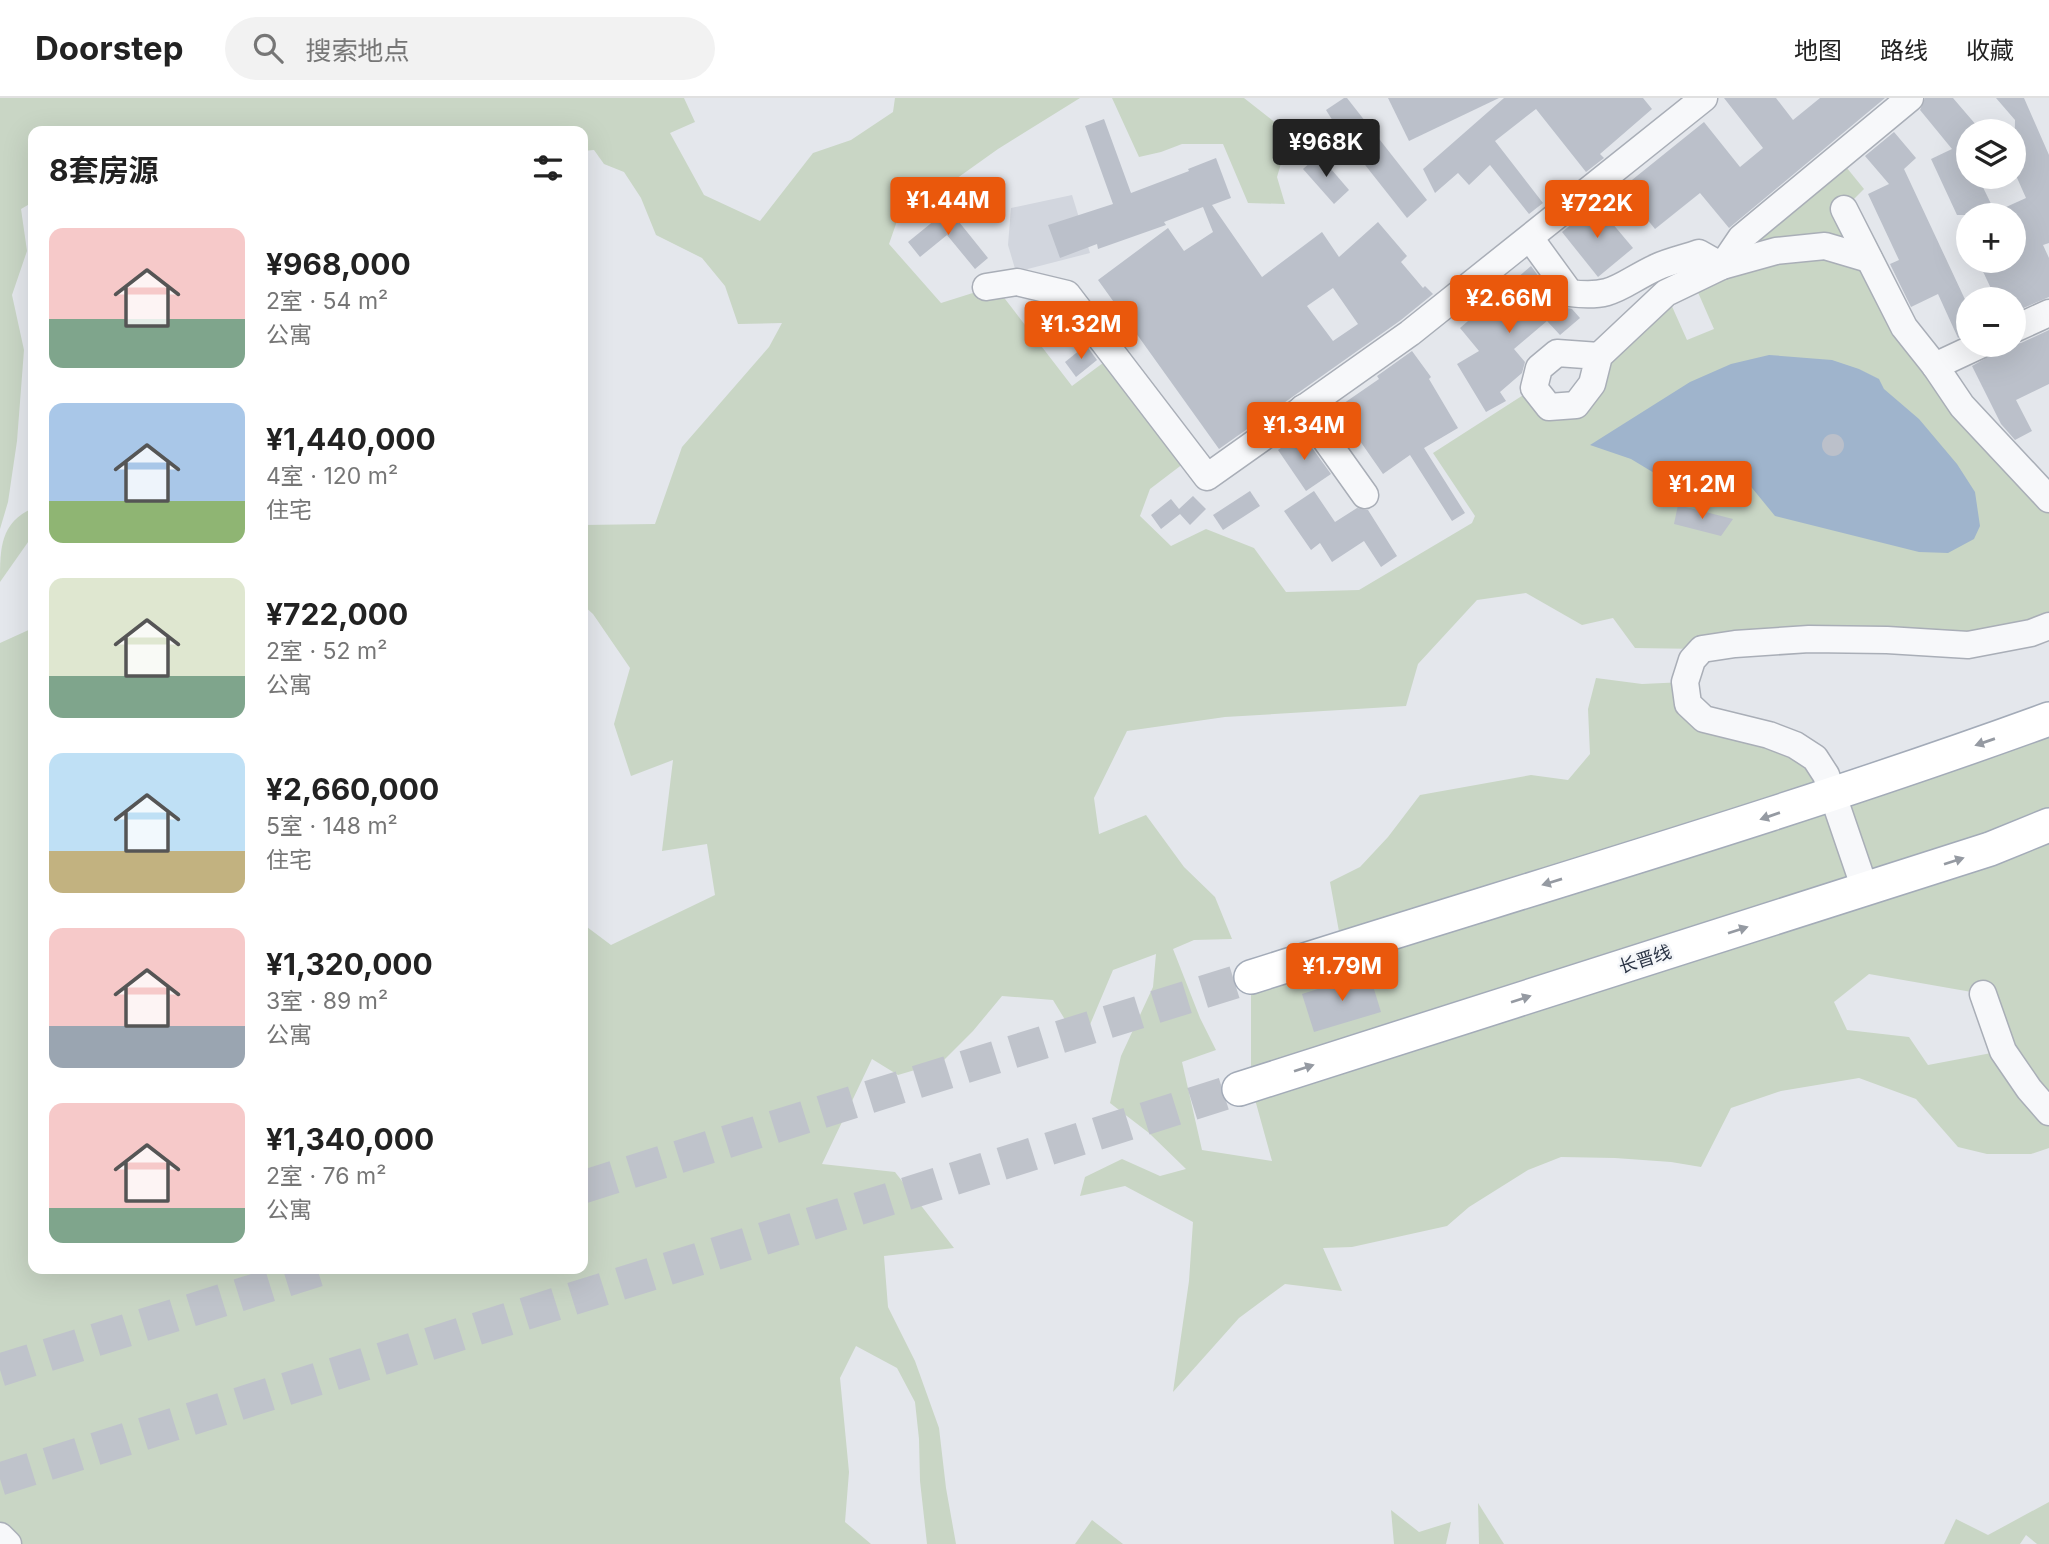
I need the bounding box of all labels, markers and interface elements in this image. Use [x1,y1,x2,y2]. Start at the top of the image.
search box [225,17,715,80]
text: Doorstep [35,28,183,68]
icon: search [249,29,287,67]
text: 搜索地点 [305,35,409,66]
text: 地图 [1794,36,1842,65]
text: 路线 [1880,36,1928,65]
text: 收藏 [1966,36,2014,65]
map controls [1956,119,2026,357]
button: layers [1956,119,2026,189]
pin: ¥968K [1277,120,1375,179]
text: ¥968K [1289,128,1363,156]
icon: filters [529,149,567,187]
text: 8套房源 [49,152,159,188]
pin: ¥1.44M [891,178,1005,237]
pin: ¥722K [1548,180,1646,240]
text: ¥1.44M [906,186,990,214]
text: ¥722K [1561,189,1633,217]
button: + [1956,203,2026,273]
text: ¥968,000 [266,246,411,282]
icon: home [105,256,189,340]
pin: ¥2.66M [1452,275,1566,335]
text: ¥2.66M [1466,284,1552,312]
text: 2室 · 54 m² [266,287,388,315]
button: − [1956,287,2026,357]
pin: ¥1.32M [1024,302,1138,361]
text: ¥1.32M [1041,310,1121,338]
text: 公寓 [266,321,312,349]
pin: ¥1.34M [1247,402,1361,462]
text: ¥1.34M [1263,411,1345,439]
text: ¥1,440,000 [266,421,436,457]
icon: home [105,431,189,515]
text: 4室 · 120 m² [266,462,398,490]
pin: ¥1.2M [1653,462,1751,521]
text: ¥1.2M [1669,470,1735,498]
text: 住宅 [266,496,312,524]
text: ¥722,000 [266,596,408,632]
icon: home [105,606,189,690]
text: 2室 · 52 m² [266,637,387,665]
text: 公寓 [266,671,312,699]
one-way arrow [1974,737,1995,748]
text: ¥2,660,000 [266,771,439,807]
icon: home [105,781,189,865]
one-way arrow [1759,811,1780,822]
text: 5室 · 148 m² [266,812,398,840]
text: 住宅 [266,846,312,874]
one-way arrow [1944,855,1965,865]
one-way arrow [1541,878,1562,888]
one-way arrow [1727,924,1748,934]
street label: 长晋线 [1616,941,1674,977]
pin: ¥1.79M [1285,944,1399,1003]
text: ¥1,320,000 [266,946,433,982]
text: ¥1.79M [1302,952,1382,980]
icon: home [105,956,189,1040]
text: 3室 · 89 m² [266,987,388,1015]
one-way arrow [1511,993,1532,1004]
text: 公寓 [266,1021,312,1049]
one-way arrow [1294,1062,1315,1073]
text: ¥1,340,000 [266,1121,434,1157]
icon: home [105,1131,189,1215]
text: 2室 · 76 m² [266,1162,386,1190]
text: 公寓 [266,1196,312,1224]

